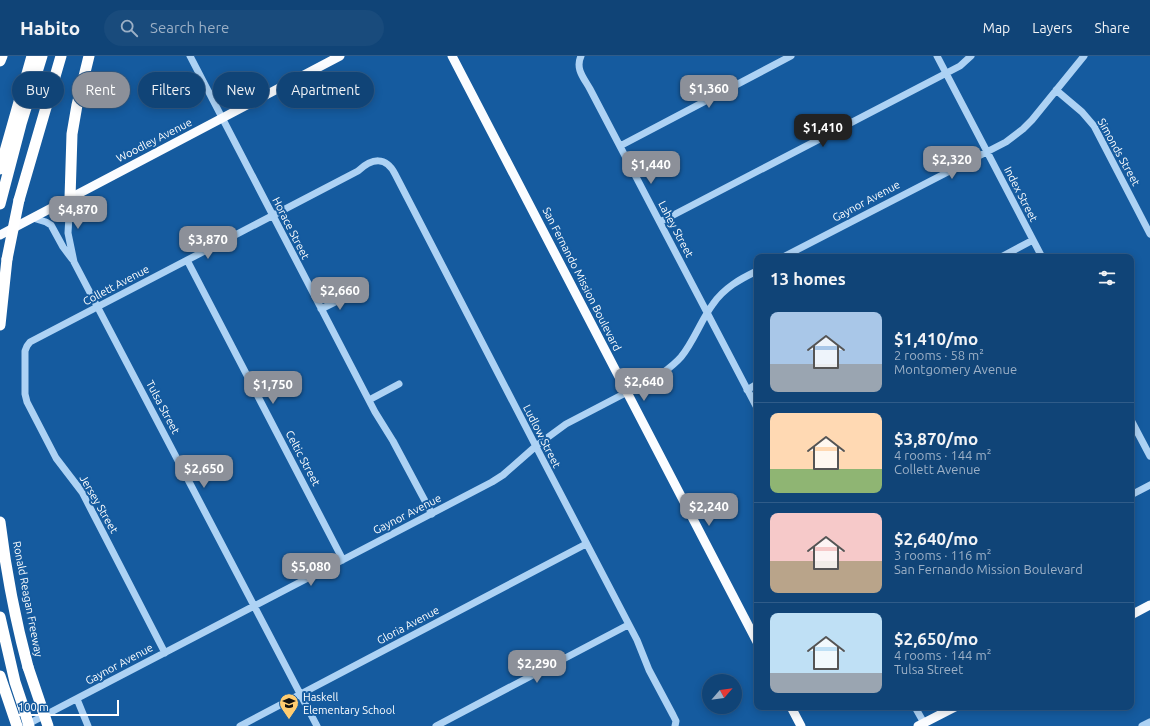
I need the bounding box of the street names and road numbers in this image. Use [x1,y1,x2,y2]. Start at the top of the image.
street label: Woodley Avenue [114,116,194,164]
street label: Simonds Street [1096,116,1143,188]
street label: Index Street [1002,164,1040,224]
street label: Gaynor Avenue [830,178,902,224]
street label: Horace Street [270,195,312,262]
street label: Lahey Street [656,199,696,260]
street label: San Fernando Mission Boulevard [540,205,624,353]
street label: Collett Avenue [81,263,151,307]
street label: Tulsa Street [144,378,182,436]
street label: Ludlow Street [521,402,563,470]
street label: Celtic Street [283,428,323,488]
street label: Jersey Street [78,473,121,536]
street label: Gaynor Avenue [371,492,443,536]
street label: Ronald Reagan Freeway [11,540,45,659]
street label: Gloria Avenue [375,604,441,646]
street label: Gaynor Avenue [83,641,155,687]

